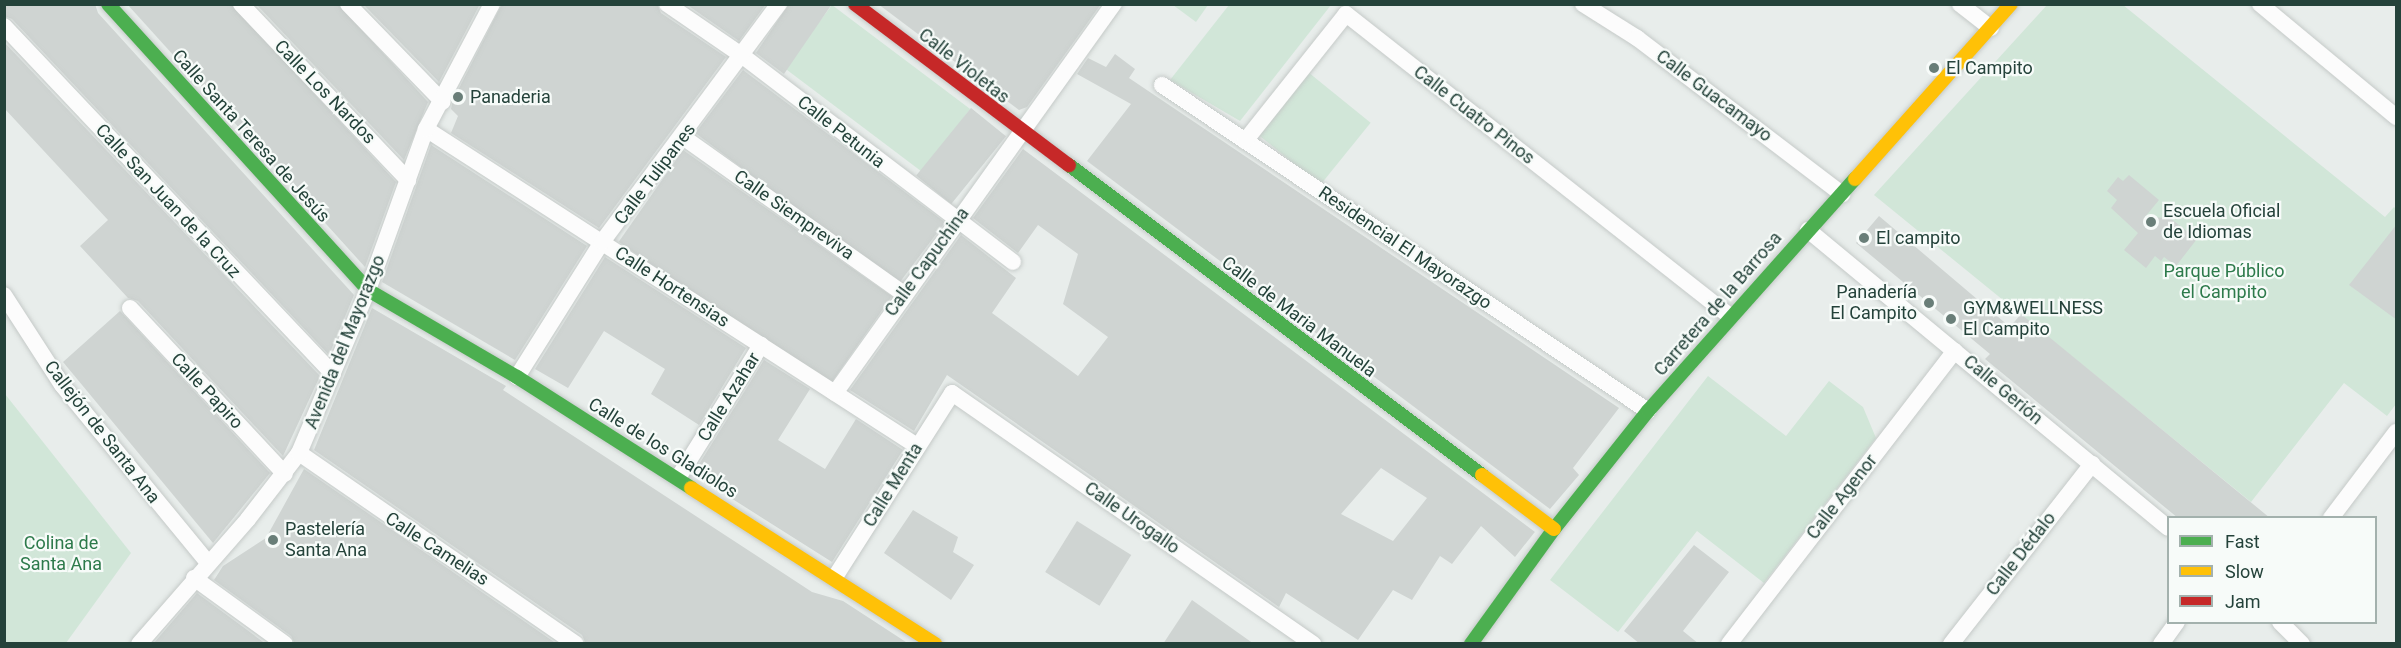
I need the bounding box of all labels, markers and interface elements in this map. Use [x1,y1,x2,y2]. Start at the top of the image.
street label: Calle Violetas [914,24,1014,108]
street label: Calle Los Nardos [270,35,380,149]
street label: Calle Santa Teresa de Jesús [168,45,334,227]
street label: Calle Guacamayo [1652,45,1776,147]
place label: El Campito [1946,57,2033,79]
street label: Calle Cuatro Pinos [1409,61,1539,169]
marker: El Campito [1927,61,1941,75]
place label: Panaderia [470,86,551,108]
marker: Panaderia [451,90,465,104]
street label: Calle Petunia [793,91,889,173]
street label: Calle Tulipanes [610,119,700,229]
street label: Calle San Juan de la Cruz [91,120,245,282]
street label: Calle Siempreviva [730,166,858,264]
street label: Residencial El Mayorazgo [1314,182,1496,314]
place label: Escuela Oficial de Idiomas [2163,201,2280,244]
street label: Calle Capuchina [880,203,974,321]
marker: Escuela Oficial de Idiomas [2144,215,2158,229]
place label: El campito [1876,227,1961,249]
street label: Carretera de la Barrosa [1650,228,1786,380]
marker: El campito [1857,231,1871,245]
street label: Calle Hortensias [611,242,733,332]
street label: Avenida del Mayorazgo [300,252,390,432]
street label: Calle de Maria Manuela [1218,252,1380,382]
park label: Parque Público el Campito [2164,261,2284,304]
place label: Panadería El Campito [1830,282,1917,324]
marker: Panadería El Campito [1922,296,1936,310]
place label: GYM&WELLNESS El Campito [1963,298,2103,340]
marker: GYM&WELLNESS El Campito [1944,312,1958,326]
street label: Calle Papiro [166,349,248,433]
street label: Calle Azahar [693,349,765,445]
street label: Calle Gerión [1959,351,2047,429]
street label: Callejón de Santa Ana [40,356,164,508]
street label: Calle de los Gladiolos [584,393,742,503]
street label: Calle Menta [859,439,927,531]
street label: Calle Agenor [1802,450,1882,544]
street label: Calle Urogallo [1080,477,1184,559]
street label: Calle Camelias [381,508,493,590]
street label: Calle Dédalo [1982,508,2060,600]
legend [2167,516,2377,624]
place label: Pastelería Santa Ana [285,519,367,562]
text: Fast [2225,531,2260,552]
park label: Colina de Santa Ana [20,533,102,576]
marker: Pastelería Santa Ana [266,533,280,547]
text: Slow [2225,561,2264,582]
text: Jam [2225,591,2261,612]

